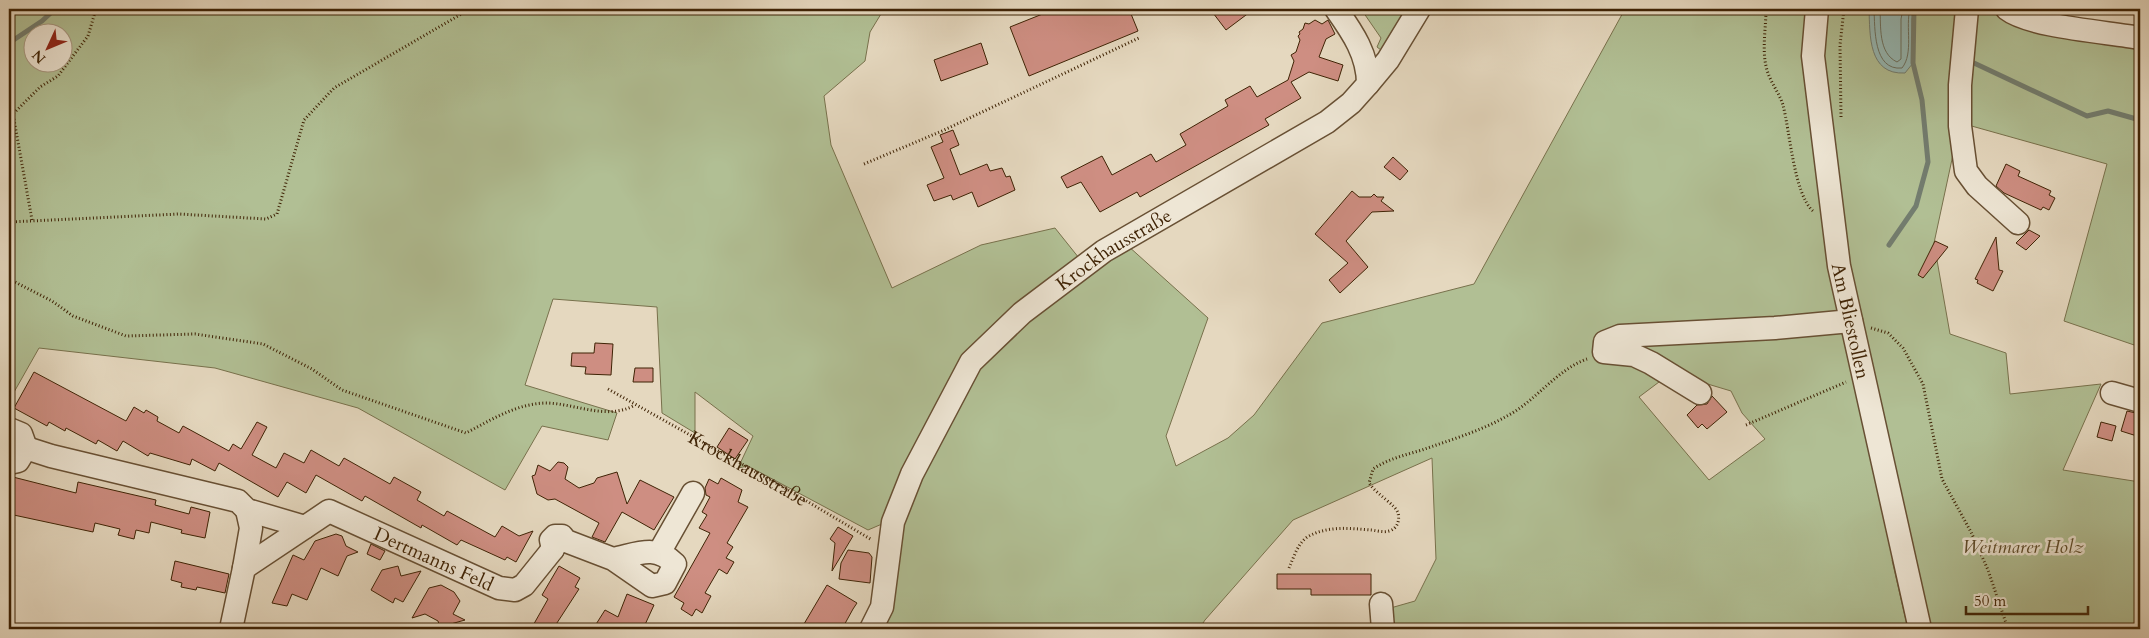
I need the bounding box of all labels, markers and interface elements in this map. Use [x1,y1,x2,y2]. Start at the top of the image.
north arrow [22,22,72,72]
text: N [28,46,50,68]
street label: Krockhausstraße [1051,203,1176,297]
street label: Am Bliestollen [1825,261,1876,382]
street label: Krockhausstraße [684,425,812,513]
street label: Dertmanns Feld [370,521,498,598]
park label: Weitmarer Holz [1962,534,2084,560]
scale bar [1966,583,2089,615]
text: 50 m [1974,591,2006,611]

